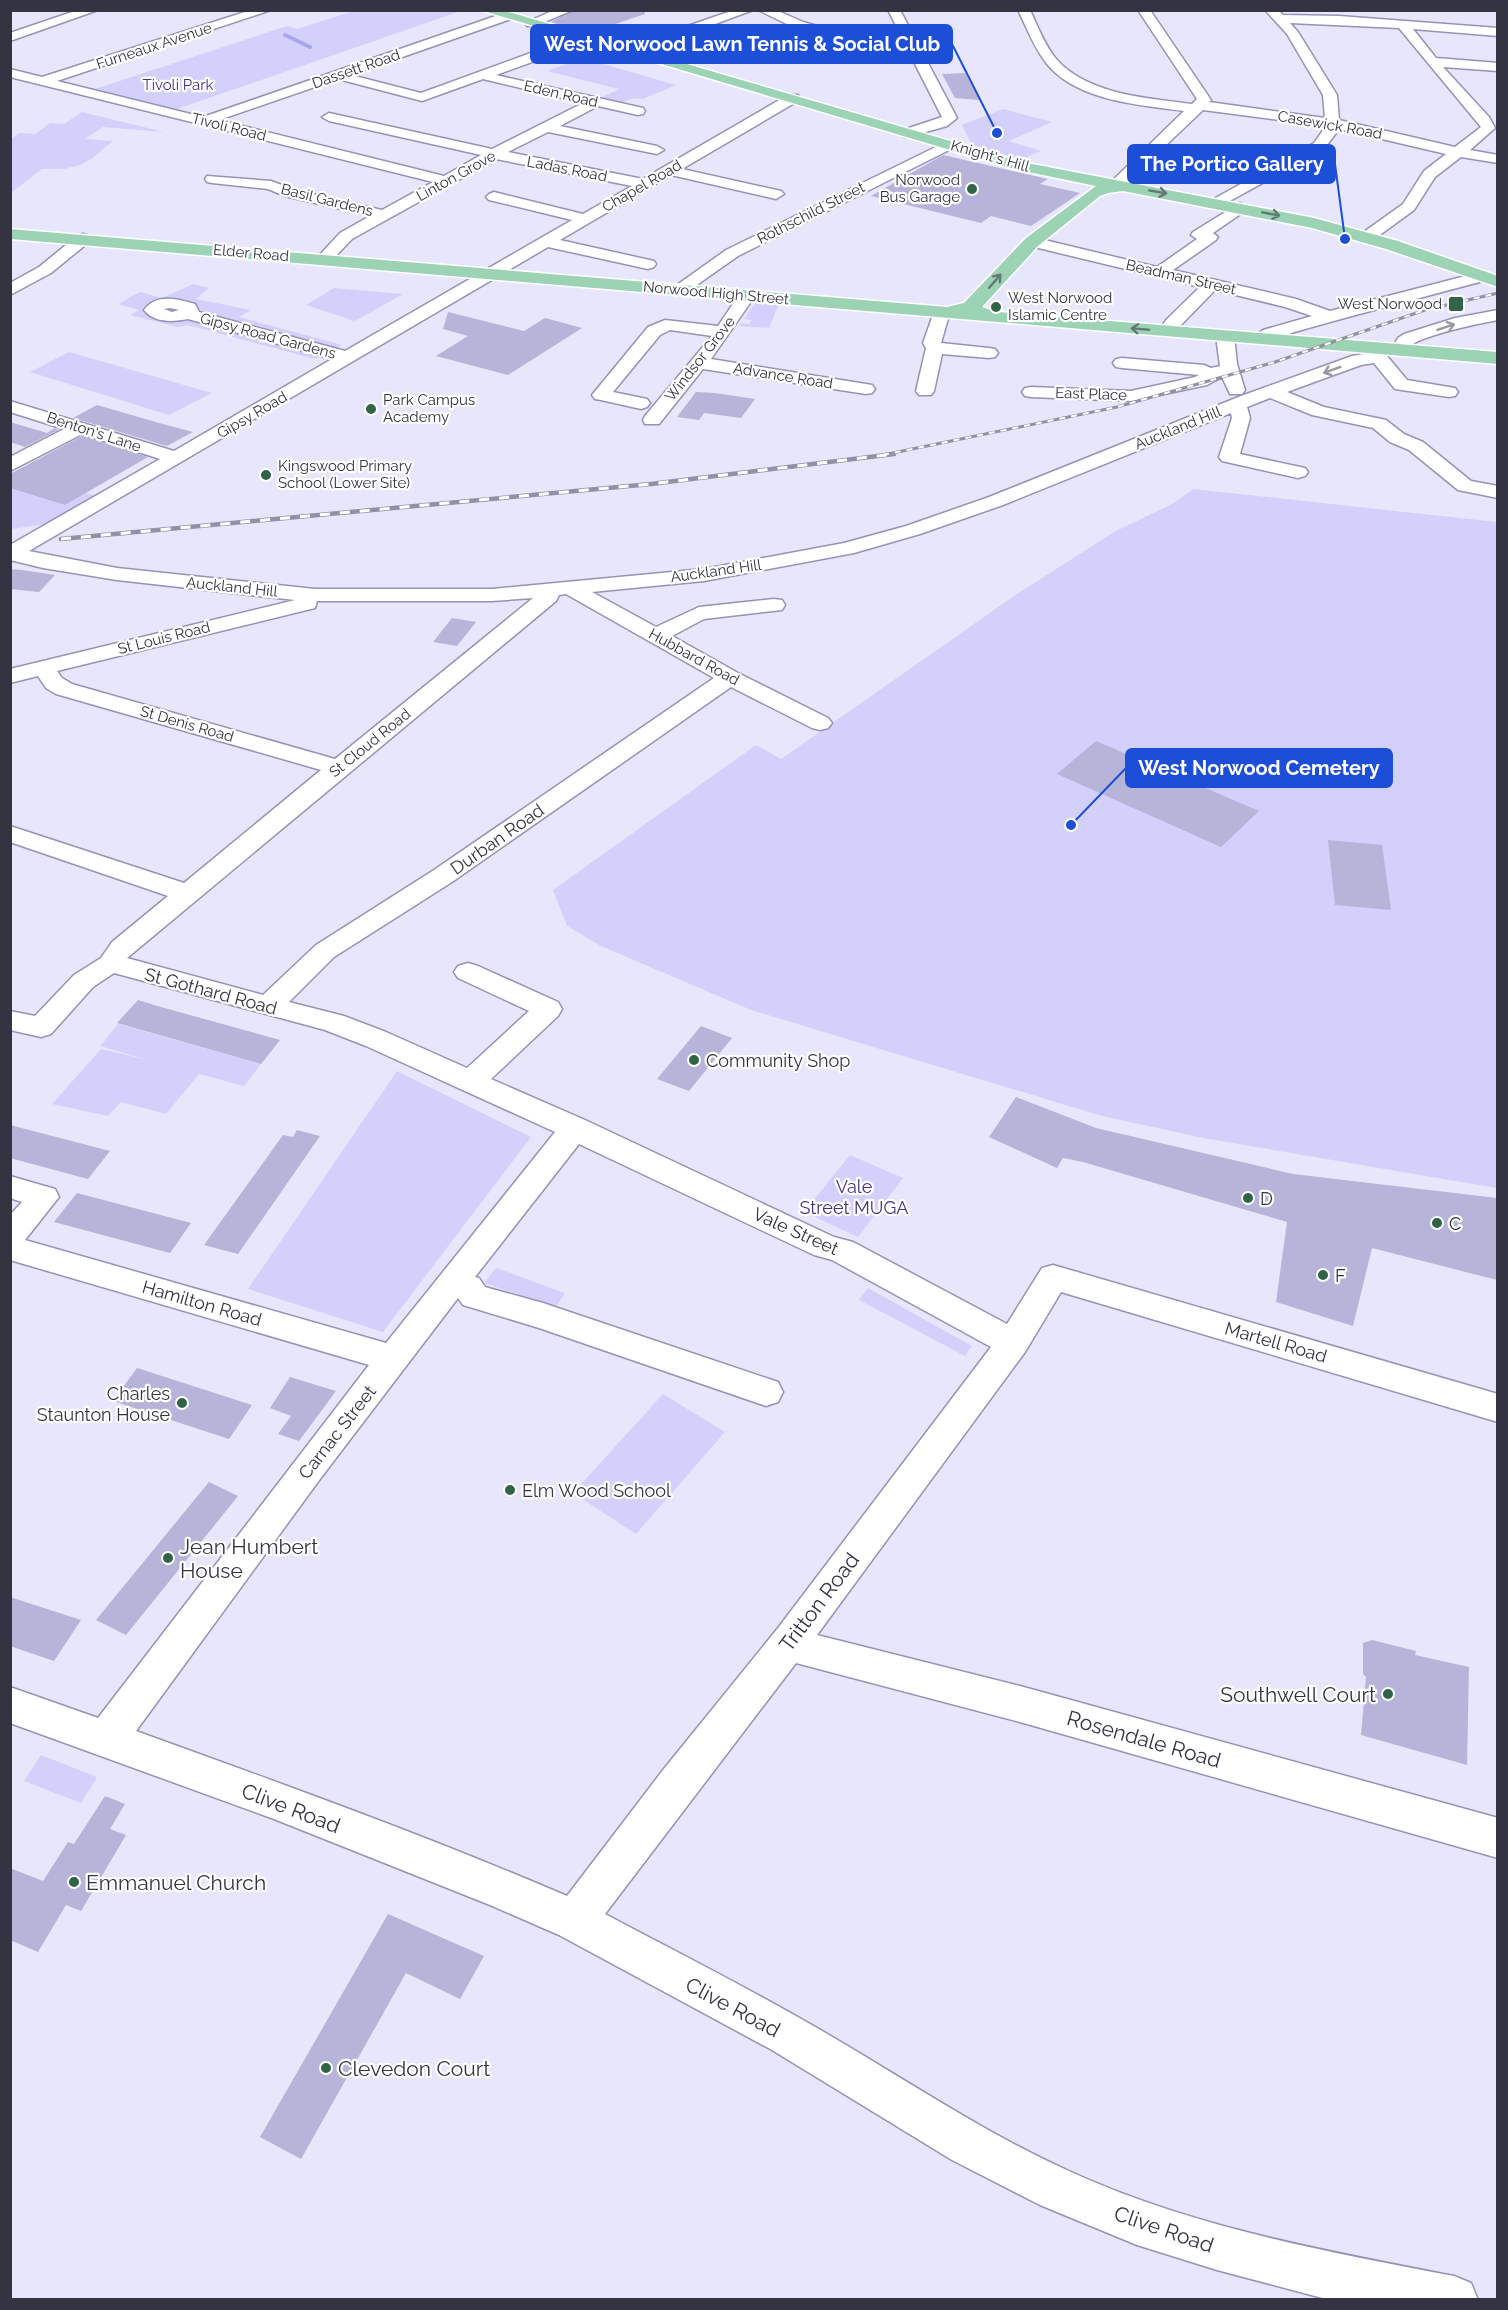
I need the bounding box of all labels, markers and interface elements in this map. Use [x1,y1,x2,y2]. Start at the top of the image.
street label: Furneaux Avenue [94,19,214,73]
callout: West Norwood Lawn Tennis & Social Club [531,25,952,63]
text: West Norwood Lawn Tennis & Social Club [544,32,941,56]
street label: Dassett Road [310,46,402,92]
park label: Tivoli Park [143,76,213,94]
street label: Eden Road [522,77,600,111]
street label: Casewick Road [1276,107,1384,143]
street label: Tivoli Road [190,109,268,145]
street label: Knight's Hill [949,136,1032,176]
callout: The Portico Gallery [1128,145,1335,183]
street label: Linton Grove [413,147,499,205]
street label: Ladas Road [525,152,609,186]
text: The Portico Gallery [1140,152,1324,176]
street label: Chapel Road [599,156,685,216]
place label: Norwood Bus Garage [880,171,960,206]
street label: Rothschild Street [754,178,868,248]
street label: Basil Gardens [279,180,375,220]
marker: Norwood Bus Garage [965,182,979,196]
one-way arrow [1148,187,1168,198]
one-way arrow [1261,209,1281,220]
street label: Elder Road [212,241,290,265]
street label: Beadman Street [1124,256,1238,298]
one-way arrow [988,274,1002,289]
street label: Norwood High Street [642,278,790,308]
place label: West Norwood Islamic Centre [1008,289,1112,324]
place label: West Norwood [1338,295,1442,313]
marker: West Norwood [1447,295,1465,313]
marker: West Norwood Islamic Centre [989,300,1003,314]
street label: Gipsy Road Gardens [198,309,338,363]
street label: Windsor Grove [661,313,739,405]
one-way arrow [1436,321,1455,332]
one-way arrow [1131,323,1151,334]
street label: Advance Road [732,359,834,393]
one-way arrow [1323,365,1342,376]
street label: East Place [1055,384,1127,404]
street label: Gipsy Road [214,388,290,442]
place label: Park Campus Academy [383,391,475,426]
marker: Park Campus Academy [364,402,378,416]
street label: Auckland Hill [1132,402,1225,454]
street label: Benton's Lane [44,408,144,456]
place label: Kingswood Primary School (Lower Site) [278,457,412,492]
marker: Kingswood Primary School (Lower Site) [259,468,273,482]
street label: Auckland Hill [669,556,764,586]
street label: Auckland Hill [185,573,279,601]
street label: St Louis Road [116,618,212,658]
street label: Hubbard Road [646,625,742,689]
street label: St Denis Road [138,702,236,746]
street label: St Cloud Road [326,705,414,781]
callout: West Norwood Cemetery [1126,749,1392,787]
text: West Norwood Cemetery [1138,756,1380,780]
street label: Durban Road [446,799,548,879]
street label: St Gothard Road [142,963,280,1019]
place label: Community Shop [706,1050,850,1071]
marker: Community Shop [687,1053,701,1067]
park label: Vale Street MUGA [800,1176,908,1218]
place label: D [1260,1188,1273,1209]
marker: D [1241,1191,1255,1205]
street label: Vale Street [750,1203,842,1259]
place label: C [1449,1213,1461,1234]
marker: C [1430,1216,1444,1230]
place label: F [1335,1265,1346,1286]
marker: F [1316,1268,1330,1282]
street label: Hamilton Road [140,1276,264,1330]
street label: Martell Road [1223,1317,1329,1367]
street label: Carnac Street [294,1381,380,1483]
place label: Charles Staunton House [37,1383,170,1425]
marker: Charles Staunton House [175,1396,189,1410]
place label: Elm Wood School [522,1480,671,1501]
marker: Elm Wood School [503,1483,517,1497]
place label: Jean Humbert House [180,1534,318,1583]
street label: Tritton Road [774,1548,864,1656]
marker: Jean Humbert House [161,1551,175,1565]
place label: Southwell Court [1220,1682,1376,1707]
marker: Southwell Court [1381,1687,1395,1701]
street label: Rosendale Road [1064,1705,1224,1773]
street label: Clive Road [238,1778,344,1838]
place label: Emmanuel Church [86,1870,266,1895]
marker: Emmanuel Church [67,1875,81,1889]
street label: Clive Road [681,1972,785,2042]
place label: Clevedon Court [338,2056,490,2081]
marker: Clevedon Court [319,2061,333,2075]
street label: Clive Road [1111,2200,1217,2258]

